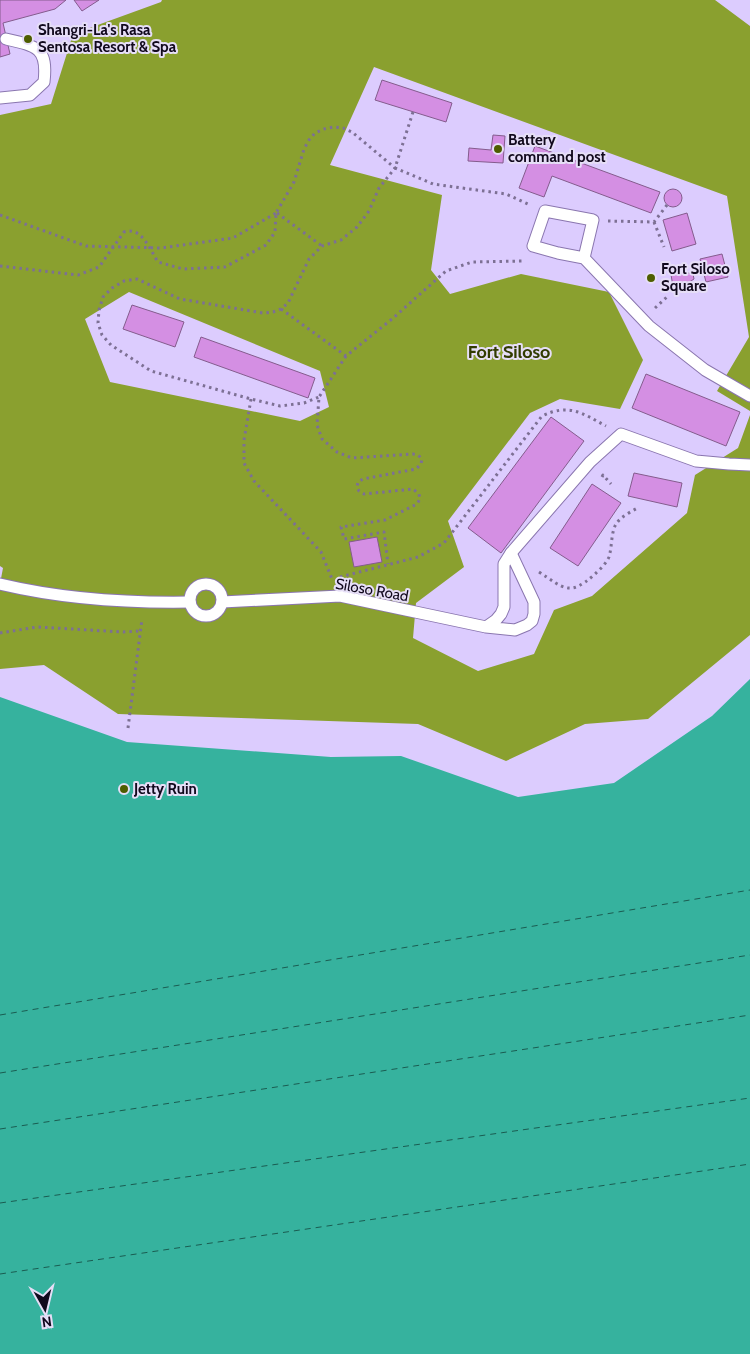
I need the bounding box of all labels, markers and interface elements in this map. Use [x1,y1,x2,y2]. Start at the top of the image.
place label: Shangri-La's Rasa Sentosa Resort & Spa [38,21,177,56]
marker: Shangri-La's Rasa Sentosa Resort & Spa [22,33,34,45]
place label: Battery command post [508,131,606,166]
marker: Battery command post [492,143,504,155]
place label: Fort Siloso Square [661,260,730,295]
marker: Fort Siloso Square [645,272,657,284]
district label: Fort Siloso [468,341,550,363]
street label: Siloso Road [334,575,410,605]
place label: Jetty Ruin [133,780,197,798]
marker: Jetty Ruin [118,783,130,795]
north arrow [20,1284,70,1334]
text: N [41,1312,53,1331]

